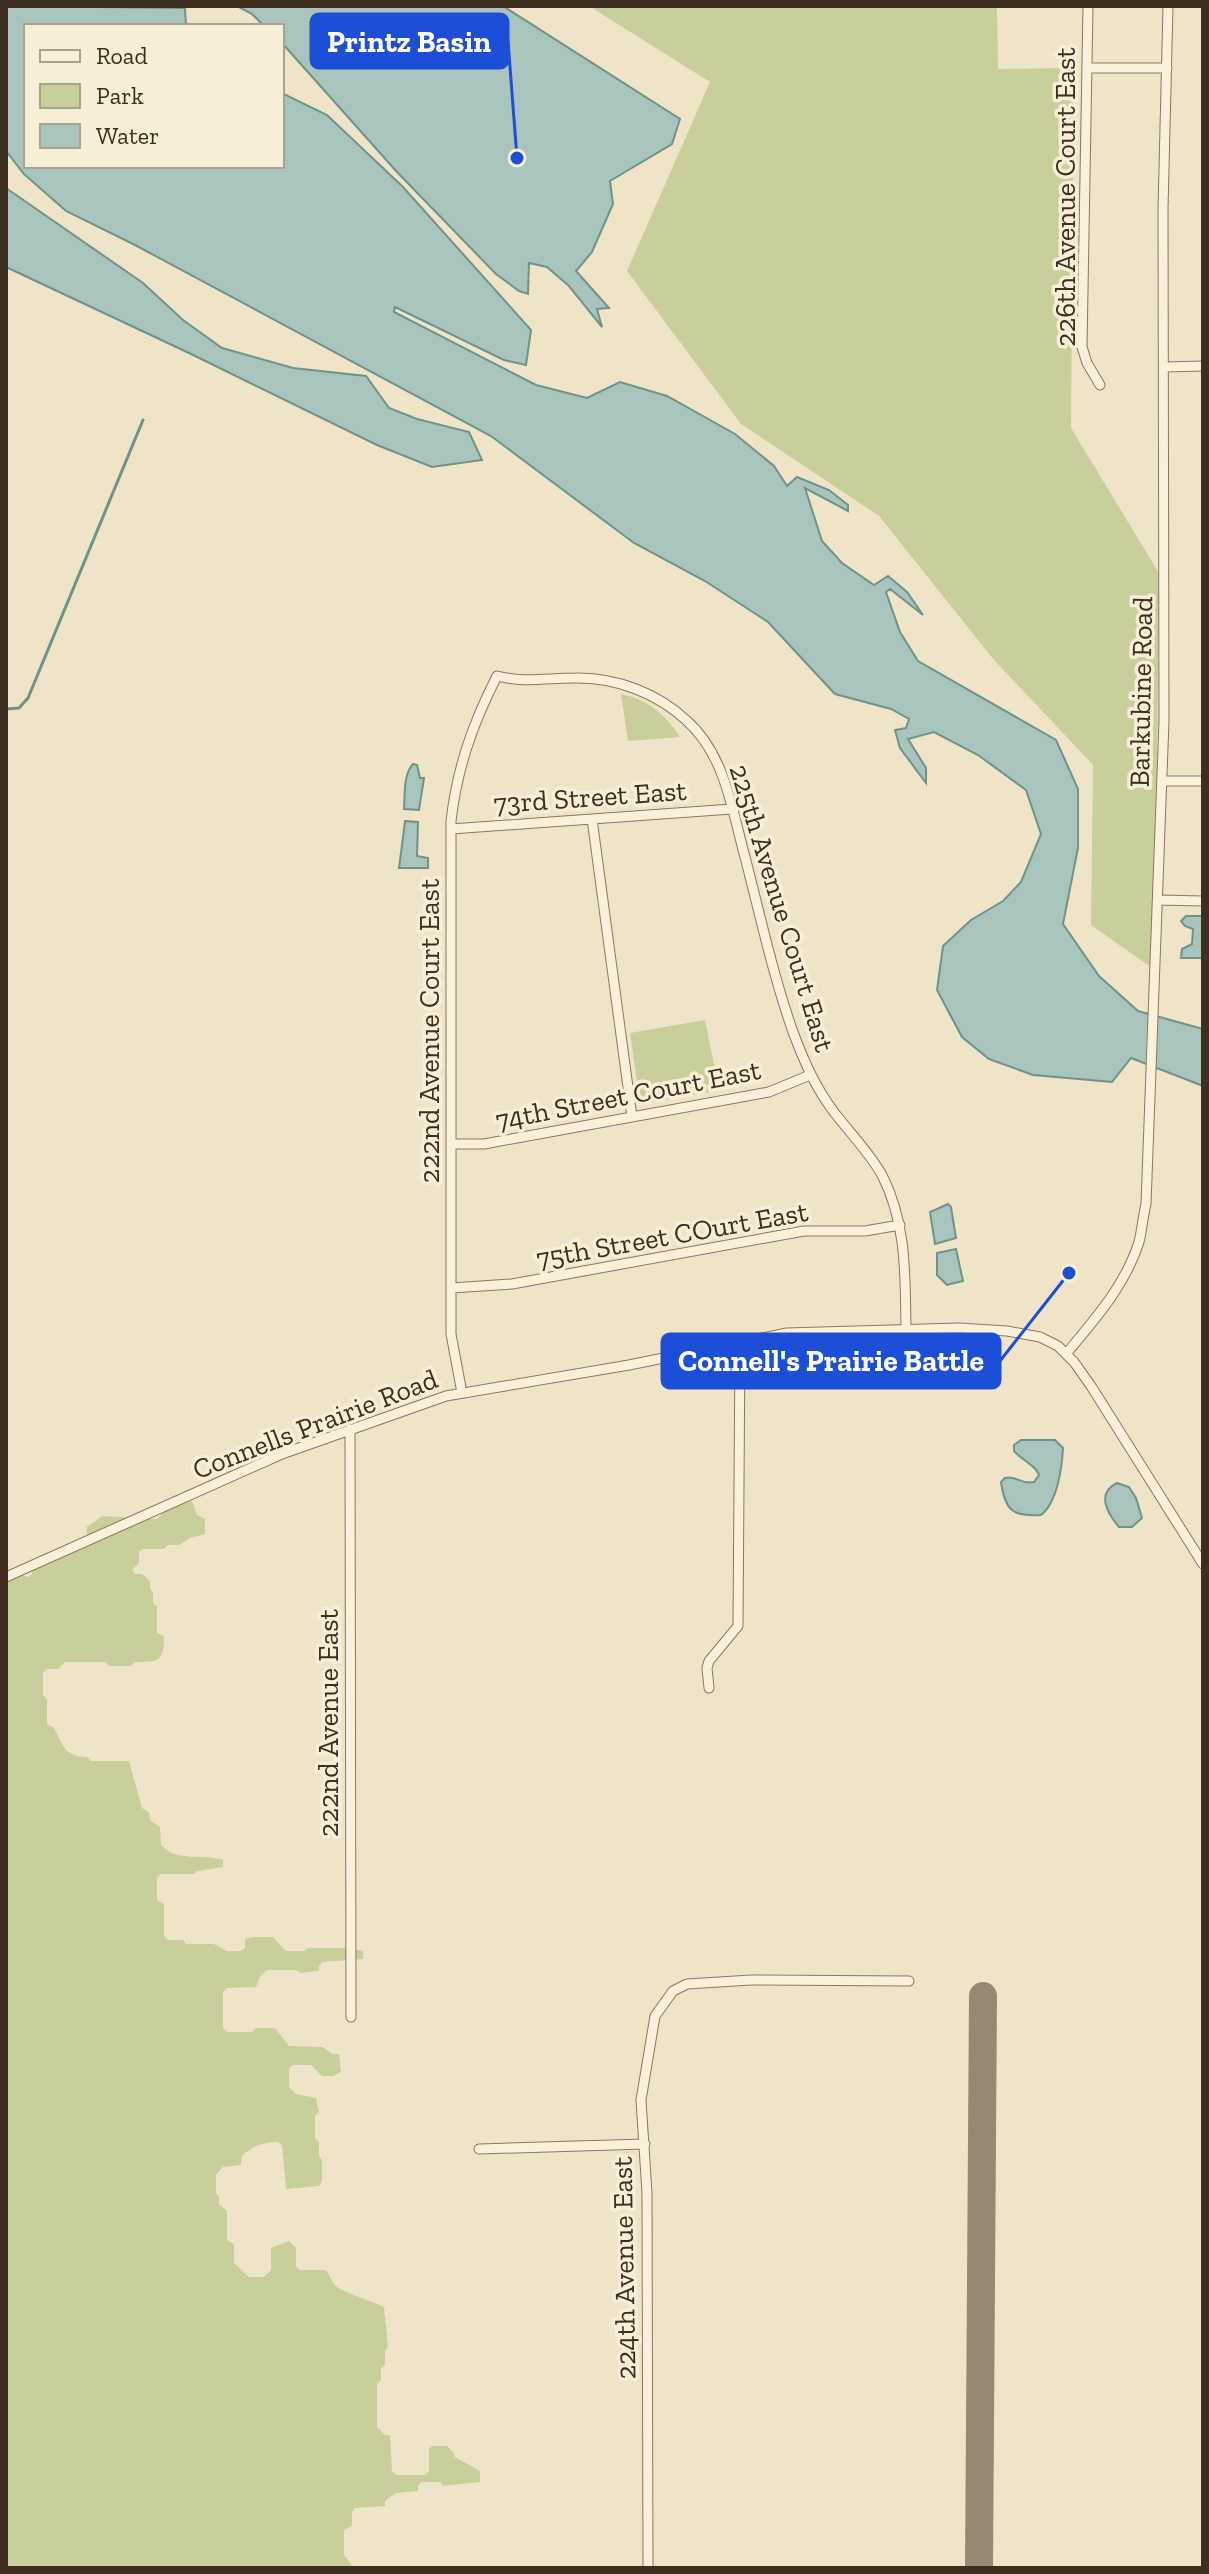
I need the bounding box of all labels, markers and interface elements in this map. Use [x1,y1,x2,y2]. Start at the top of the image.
callout: Printz Basin [311,14,508,68]
legend [24,24,284,168]
text: Printz Basin [327,24,491,60]
text: Road [96,41,148,70]
street label: 226th Avenue Court East [1049,47,1082,347]
text: Park [96,81,144,110]
text: Water [96,121,159,150]
street label: Barkubine Road [1123,596,1159,788]
street label: 225th Avenue Court East [723,760,842,1056]
street label: 73rd Street East [493,774,688,820]
street label: 222nd Avenue Court East [413,878,446,1183]
street label: 74th Street Court East [493,1053,764,1137]
street label: 75th Street COurt East [534,1195,811,1275]
callout: Connell's Prairie Battle [662,1334,1000,1388]
text: Connell's Prairie Battle [678,1343,984,1379]
street label: Connells Prairie Road [188,1362,442,1486]
street label: 222nd Avenue East [312,1608,345,1837]
street label: 224th Avenue East [606,2156,642,2380]

